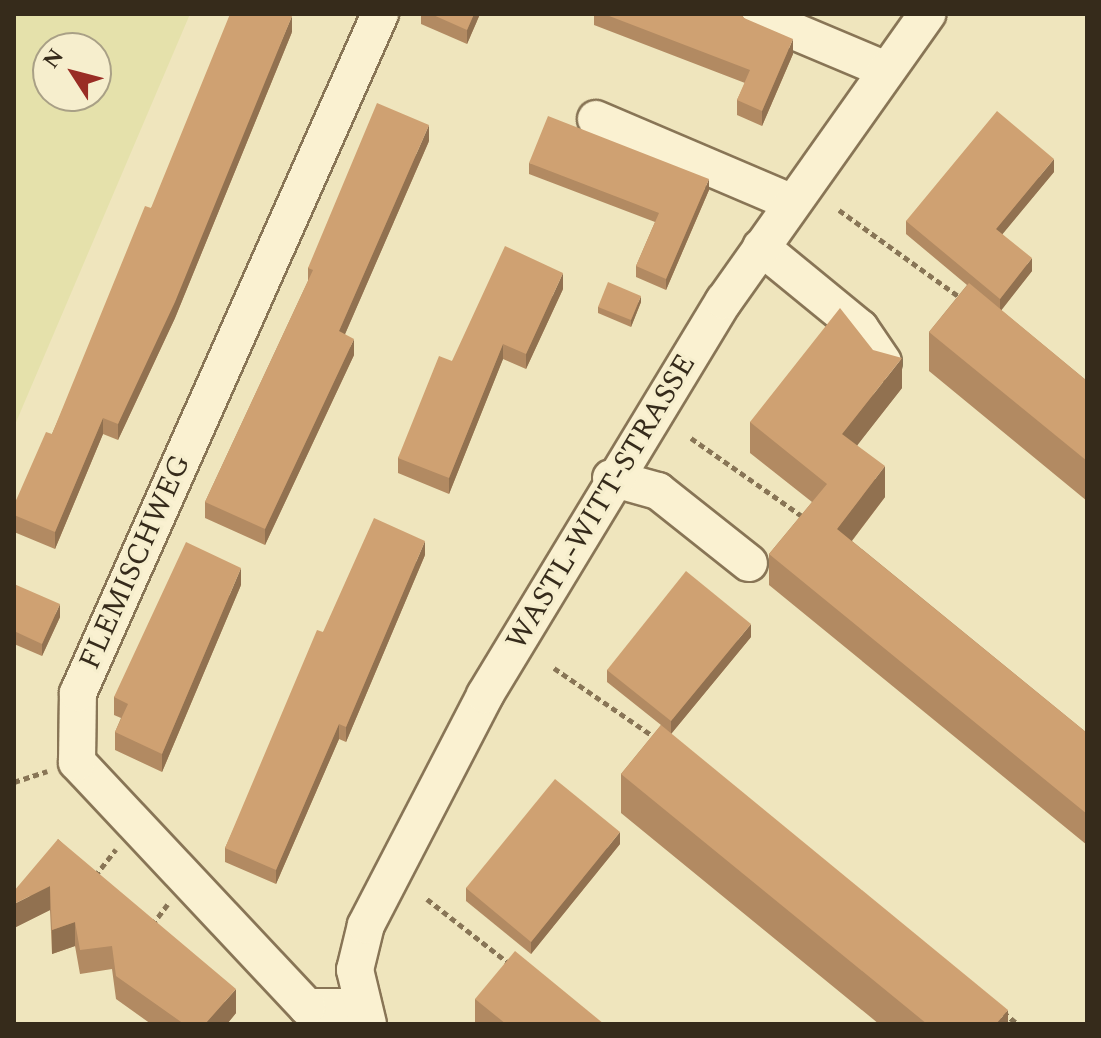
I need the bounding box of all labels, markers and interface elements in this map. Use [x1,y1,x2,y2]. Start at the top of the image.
north arrow [32,32,112,112]
text: N [35,42,72,76]
street label: WASTL-WITT-STRASSE [498,348,704,656]
street label: FLEMISCHWEG [72,449,198,675]

